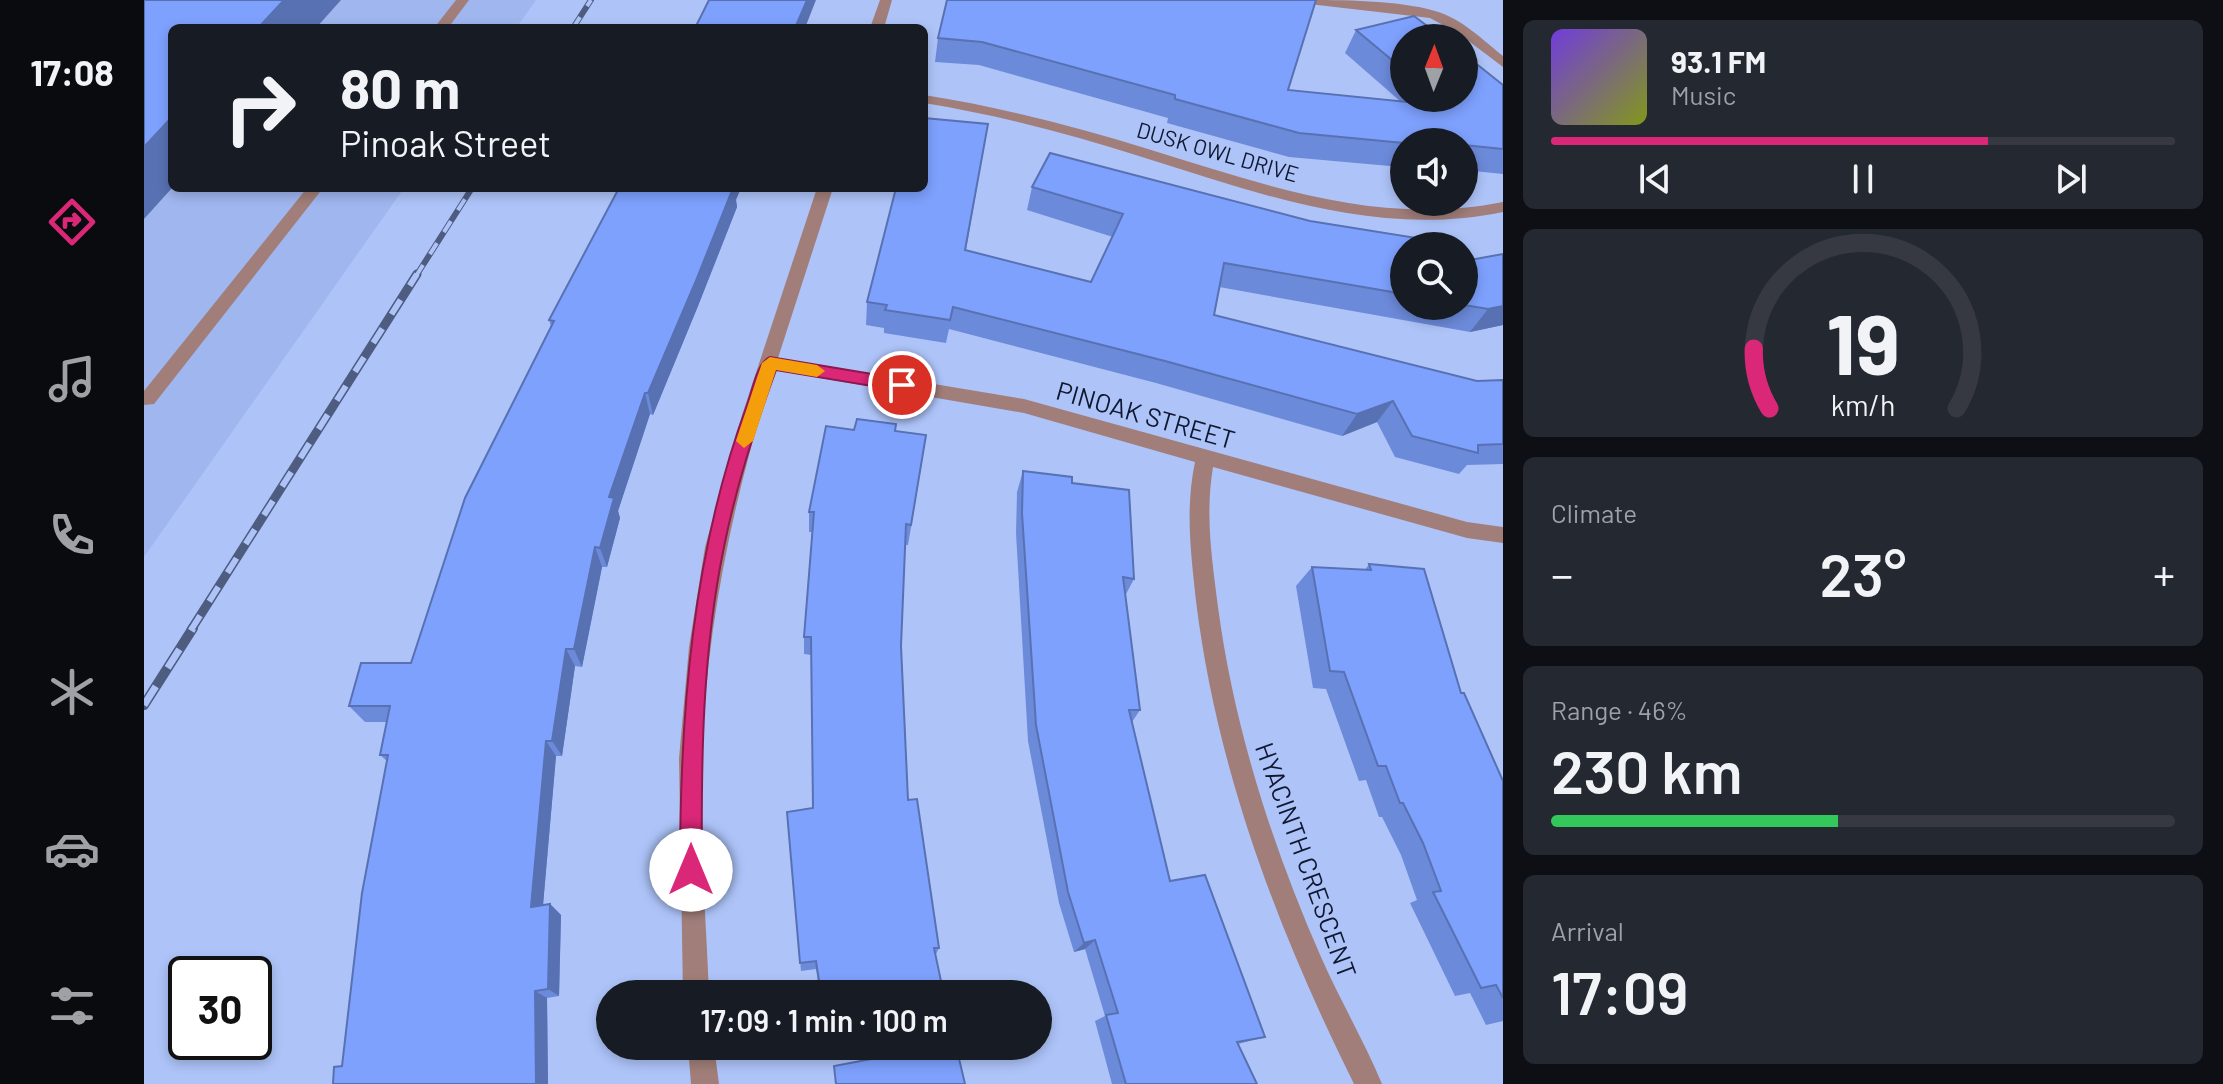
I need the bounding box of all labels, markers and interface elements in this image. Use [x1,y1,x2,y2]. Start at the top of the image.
north arrow [1390,24,1478,112]
map controls [1390,24,1478,320]
text: 93.1 FM [1671,43,1766,79]
text: 17:08 [30,50,114,93]
text: 80 m [340,53,460,120]
icon: right [208,56,312,160]
text: Music [1671,79,1736,110]
street label: DUSK OWL DRIVE [1134,115,1302,187]
text: Pinoak Street [340,121,551,164]
button: sound [1390,128,1478,216]
icon: previous [1633,157,1677,201]
icon: pause [1841,157,1885,201]
icon: next [2049,157,2093,201]
icon: directions [44,194,100,250]
button: search [1390,232,1478,320]
text: 19 [1826,292,1900,392]
icon: music [44,351,100,407]
pin [868,351,936,419]
icon: arrive [880,363,924,407]
street label: PINOAK STREET [1053,374,1239,454]
text: km/h [1831,387,1895,422]
text: Climate [1551,497,1637,528]
icon: phone [44,507,100,563]
text: 23° [1820,537,1906,609]
text: − [1551,547,1573,600]
text: + [2153,547,2175,600]
icon: climate [44,664,100,720]
text: Range · 46% [1551,694,1688,725]
text: 230 km [1551,734,1742,806]
street label: HYACINTH CRESCENT [1250,738,1364,982]
icon: car [44,821,100,877]
position arrow [649,828,733,912]
text: Arrival [1551,915,1624,946]
text: 17:09 [1551,955,1688,1027]
speed limit sign: 30 [168,956,272,1060]
icon: filters [44,978,100,1034]
text: 17:09 · 1 min · 100 m [700,1002,948,1038]

